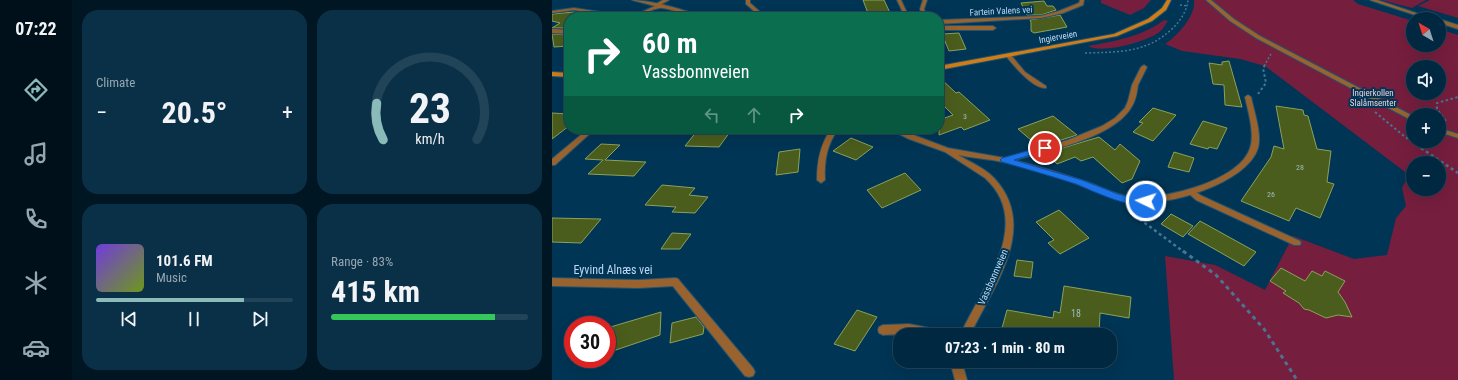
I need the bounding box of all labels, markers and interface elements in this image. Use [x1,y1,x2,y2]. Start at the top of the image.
street label: Fartein Valens vei [969,4,1033,18]
north arrow [1406,12,1446,52]
map controls [1406,12,1446,196]
text: 07:22 [15,18,57,39]
text: 60 m [642,27,698,60]
icon: right [576,28,628,80]
street label: Ingierveien [1038,29,1078,45]
button: sound [1406,60,1446,100]
text: Vassbonnveien [642,61,749,82]
text: Climate [96,75,135,90]
icon: directions [22,76,50,104]
text: 23 [408,84,451,133]
park label: Ingierkollen Slalåmsenter [1350,88,1397,108]
text: 20.5° [162,95,227,130]
text: − [96,100,107,125]
text: + [282,100,293,125]
icon: left [701,104,723,126]
icon: ahead [743,104,765,126]
icon: right [785,104,807,126]
button: + [1406,108,1446,148]
house number: 3 [963,112,967,121]
text: km/h [415,131,444,147]
pin [1028,131,1062,165]
icon: arrive [1034,137,1056,159]
icon: music [22,140,50,168]
button: − [1406,156,1446,196]
house number: 28 [1296,163,1304,172]
position arrow [1125,180,1167,222]
house number: 26 [1267,190,1275,199]
icon: phone [22,205,50,233]
street label: Vassbonnveien [976,247,1010,306]
text: 101.6 FM [156,252,213,270]
text: Range · 83% [331,254,393,269]
street label: Eyvind Alnæs vei [573,263,653,277]
icon: climate [22,269,50,297]
text: Music [156,270,187,285]
text: 415 km [331,274,420,309]
icon: previous [118,308,140,330]
icon: pause [183,308,205,330]
icon: next [249,308,271,330]
house number: 18 [1071,308,1081,319]
speed limit sign: 30 [564,316,616,368]
icon: car [22,334,50,362]
text: 07:23 · 1 min · 80 m [945,339,1065,357]

